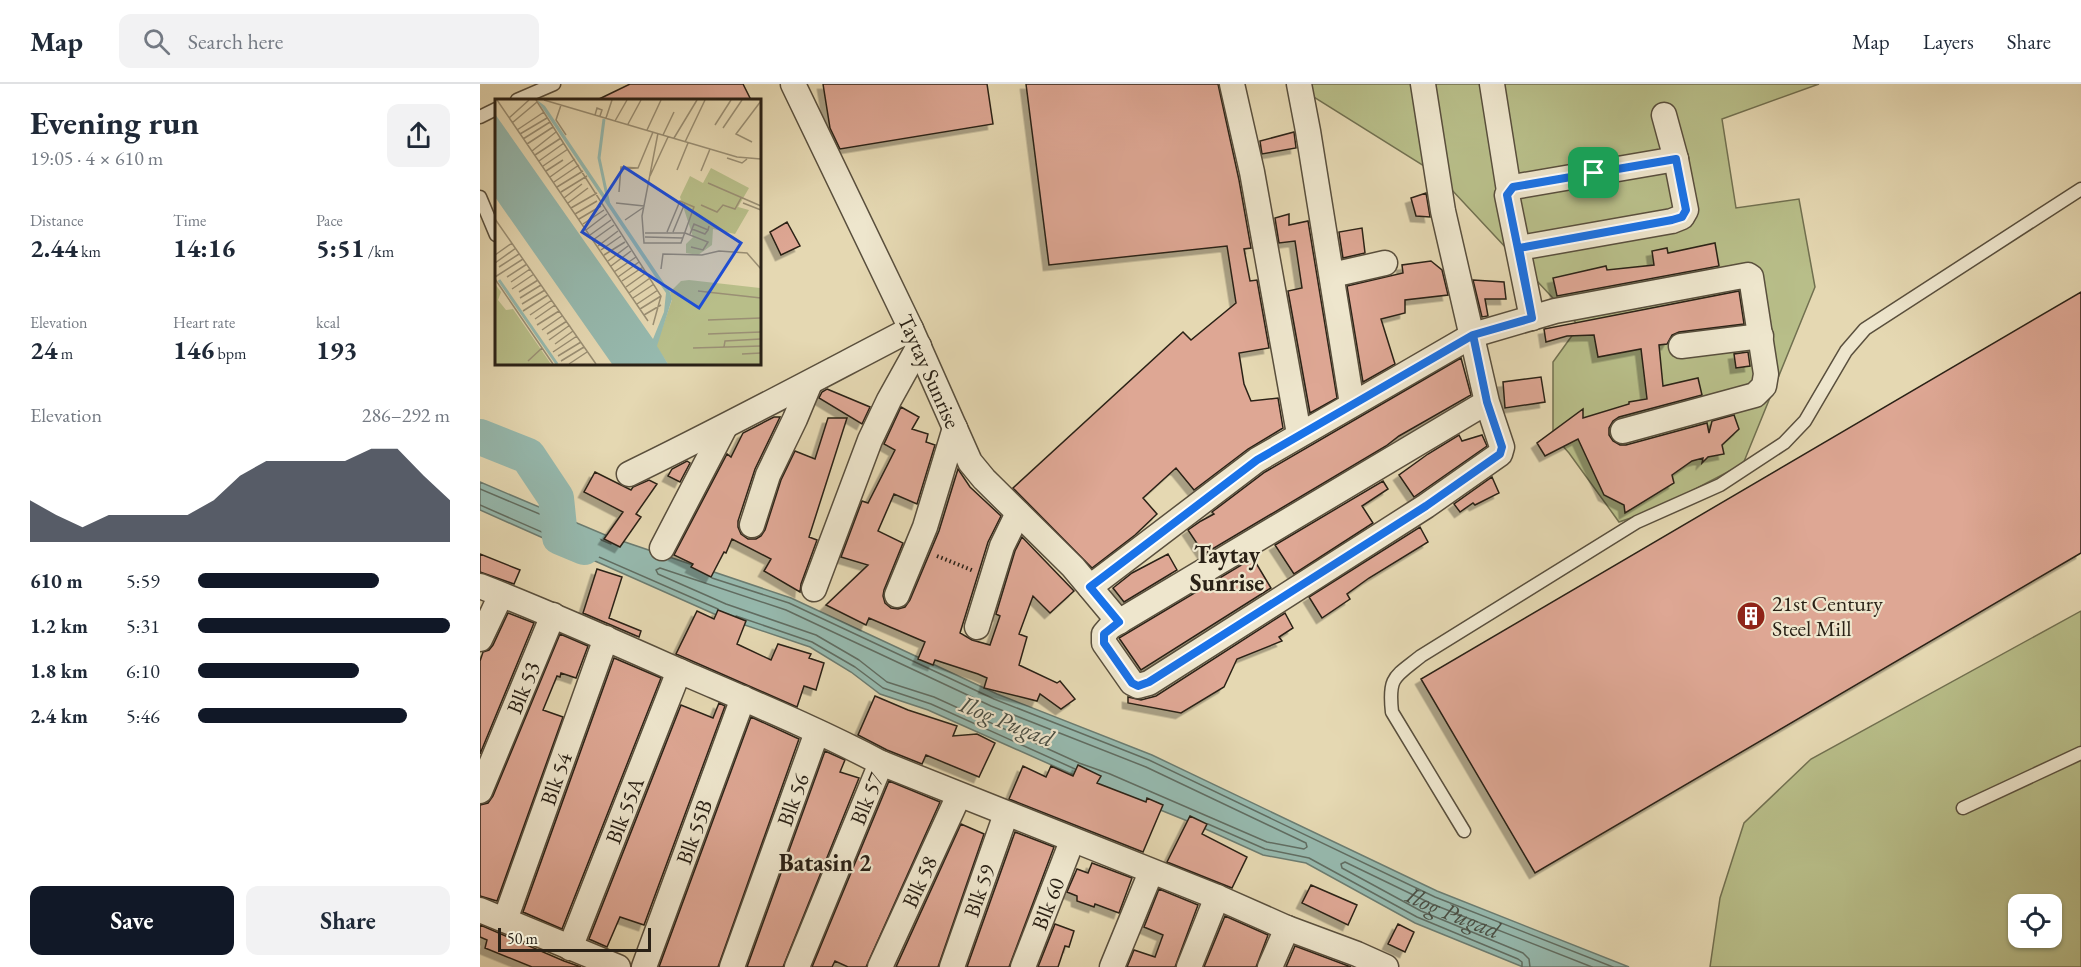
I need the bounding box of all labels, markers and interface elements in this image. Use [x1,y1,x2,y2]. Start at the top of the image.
search box [119,14,539,68]
text: Map [30,23,83,59]
icon: search [140,25,173,58]
text: Search here [188,27,283,56]
text: Map [1852,28,1890,55]
text: Layers [1923,28,1974,55]
text: Share [2007,28,2051,55]
inset map [495,99,760,364]
text: Evening run [30,101,199,144]
button: share [387,104,450,167]
text: 19:05 · 4 × 610 m [30,145,163,171]
pin [1568,147,1619,198]
icon: arrive [1577,156,1610,189]
text: Distance [30,210,83,231]
text: Time [173,210,206,231]
text: Pace [316,210,343,231]
text: 2.44 [30,231,78,265]
text: 14:16 [173,231,235,265]
text: 5:51 [316,231,365,265]
text: km [78,241,101,262]
text: /km [365,241,394,262]
street label: Taytay Sunrise [891,309,968,433]
text: Elevation [30,312,88,333]
text: Heart rate [173,312,235,333]
text: kcal [316,312,340,333]
text: 24 [30,333,58,367]
text: 146 [173,333,214,367]
text: 193 [316,333,357,367]
text: m [58,343,73,364]
text: bpm [214,343,246,364]
text: Elevation [30,402,102,428]
text: 286–292 m [362,402,450,428]
district label: Taytay Sunrise [1190,539,1264,598]
text: 610 m [30,568,83,594]
text: 5:59 [126,568,160,594]
place label: 21st Century Steel Mill [1772,589,1883,643]
building icon: 21st Century Steel Mill [1735,600,1767,632]
text: 1.2 km [30,613,88,639]
text: 5:31 [126,613,160,639]
street label: Blk 53 [499,657,547,718]
text: 1.8 km [30,658,88,684]
text: 6:10 [126,658,160,684]
water label: Ilog Pugad [954,688,1059,754]
text: 2.4 km [30,703,88,729]
text: 5:46 [126,703,160,729]
street label: Blk 54 [533,748,578,809]
street label: Blk 57 [843,768,890,829]
street label: Blk 56 [770,769,816,830]
street label: Blk 55A [598,772,651,848]
street label: Blk 55B [669,795,719,868]
district label: Batasin 2 [779,847,872,878]
street label: Blk 58 [895,851,944,912]
street label: Blk 59 [956,860,1002,921]
street label: Blk 60 [1024,873,1071,934]
water label: Ilog Pugad [1401,878,1506,945]
button: Save [30,886,234,955]
button: Share [246,886,450,955]
map controls [2008,894,2062,948]
button: locate [2008,894,2062,948]
scale bar [498,925,651,952]
text: 50 m [507,928,538,949]

